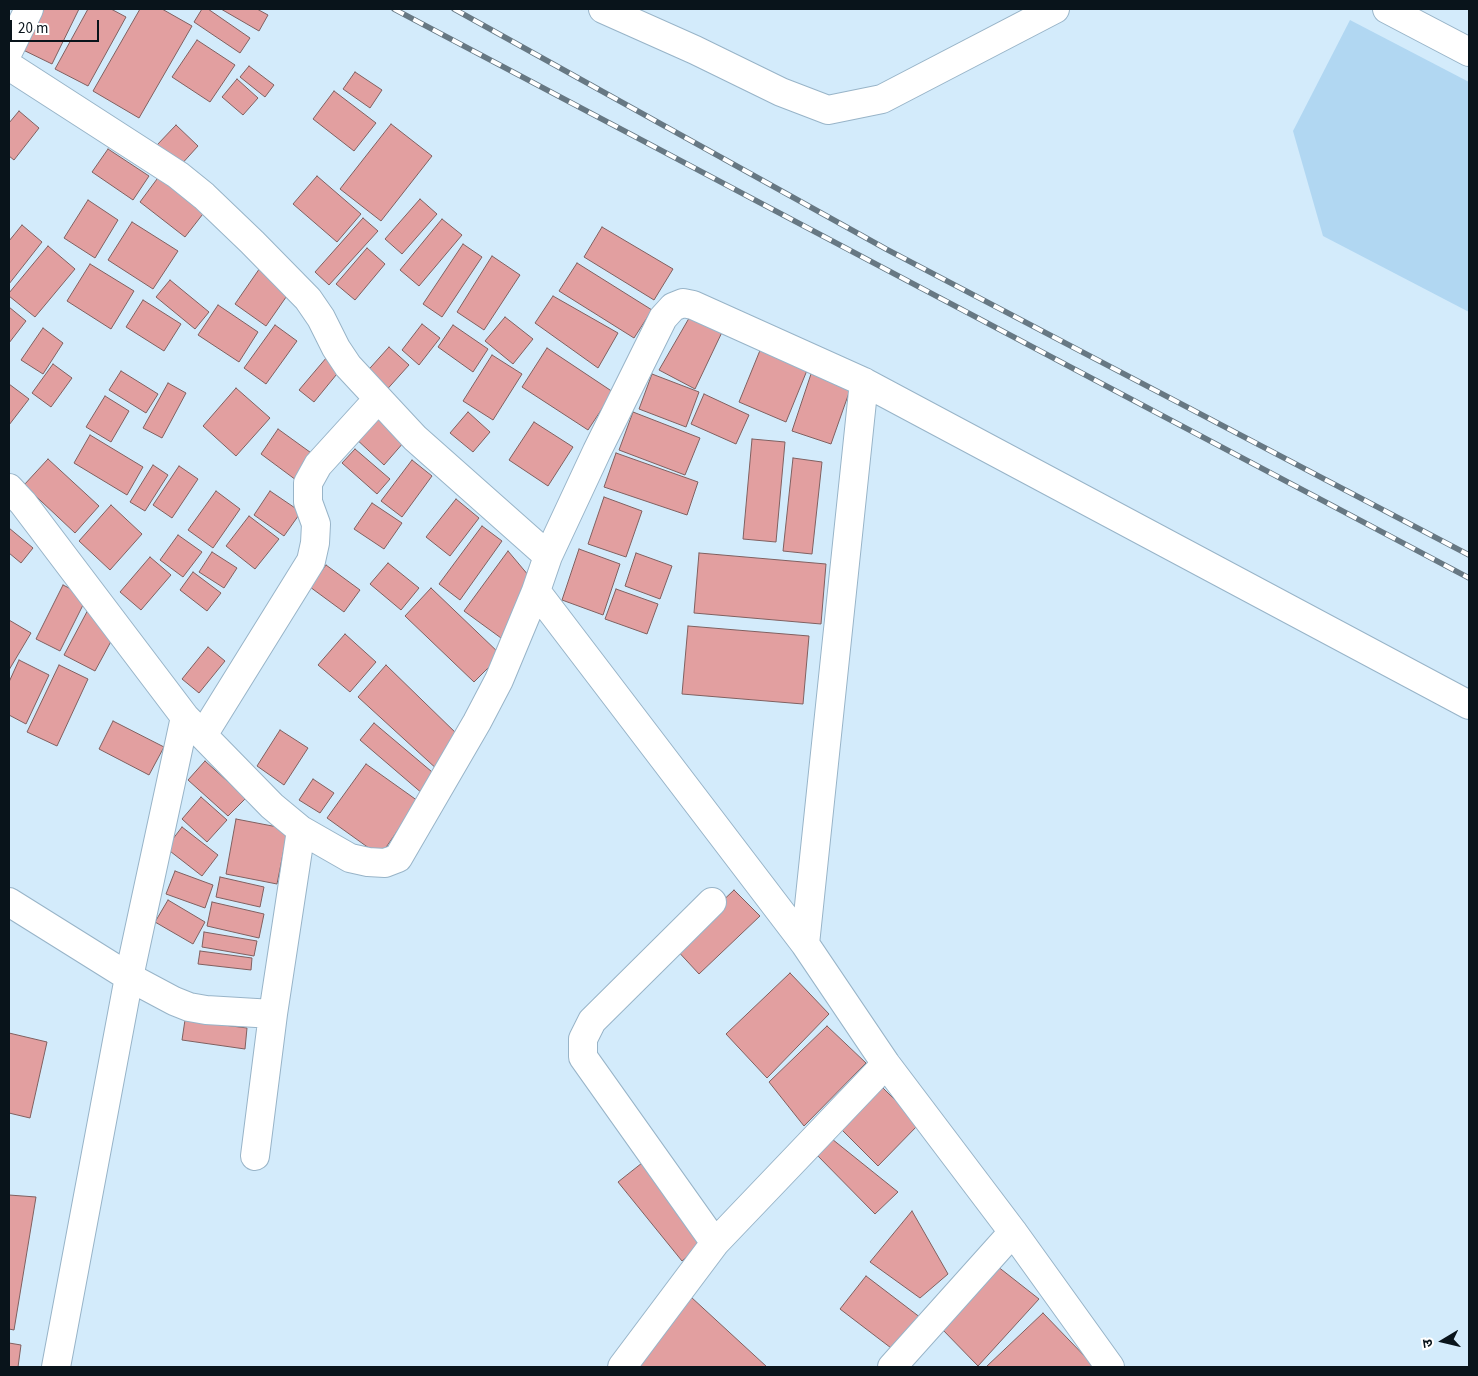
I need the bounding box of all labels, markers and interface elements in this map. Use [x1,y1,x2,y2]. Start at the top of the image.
scale bar [12,10,101,42]
text: 20 m [18,18,48,39]
north arrow [1418,1316,1468,1366]
text: उ [1418,1338,1439,1349]

